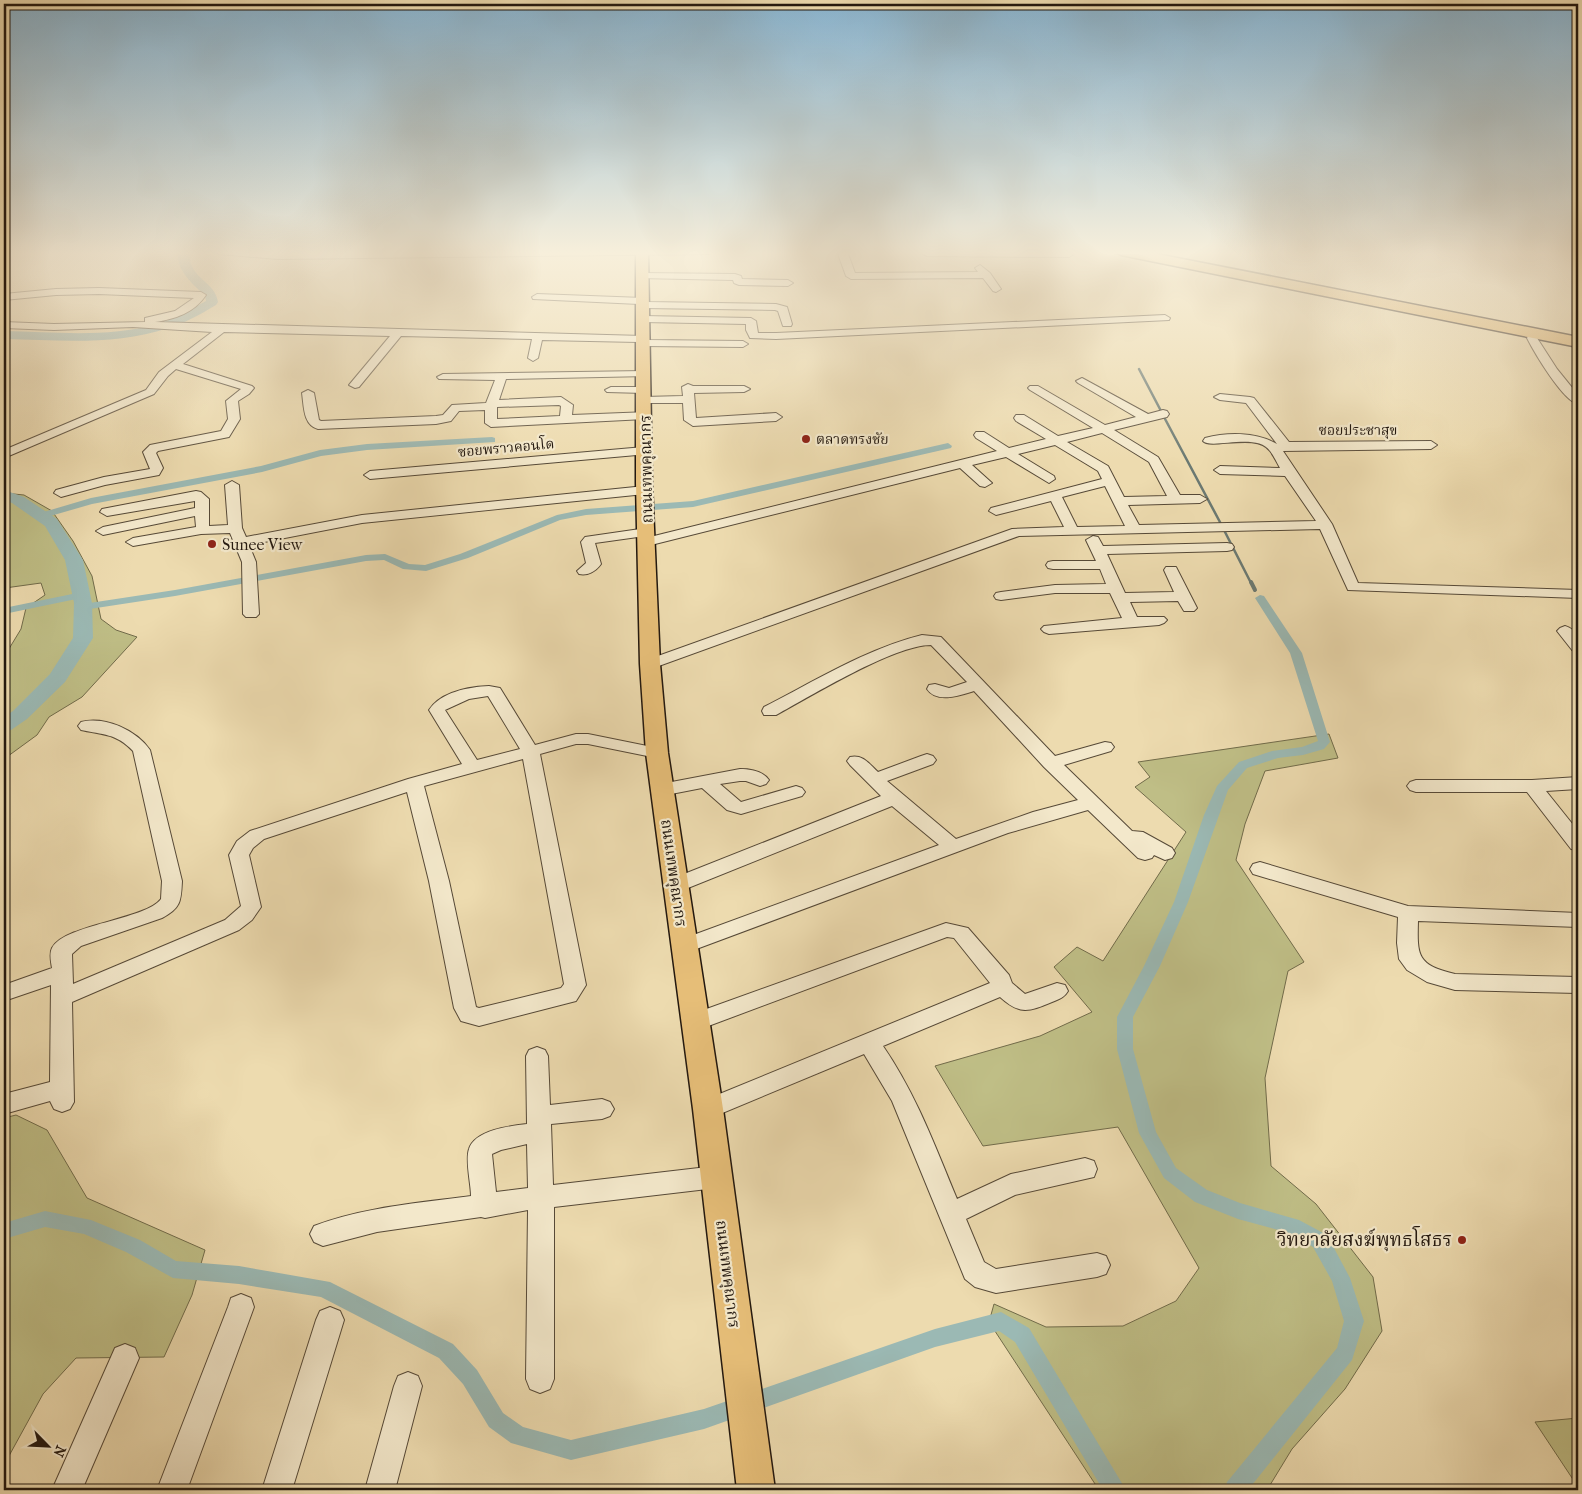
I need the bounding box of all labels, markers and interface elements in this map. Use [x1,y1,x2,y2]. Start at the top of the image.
street label: ถนนเทพคุณากร [636,414,658,524]
street label: ซอยประชาสุข [1318,422,1398,439]
place label: ตลาดทรงชัย [816,431,889,448]
street label: ซอยพราวคอนโด [457,433,555,461]
marker: ตลาดทรงชัย [800,433,812,445]
place label: Sunee View [222,535,303,554]
marker: Sunee View [206,538,218,550]
street label: ถนนเทพคุณากร [655,818,691,928]
street label: ถนนเทพคุณากร [710,1219,744,1329]
place label: วิทยาลัยสงฆ์พุทธโสธร [1277,1225,1452,1252]
marker: วิทยาลัยสงฆ์พุทธโสธร [1456,1234,1468,1246]
north arrow [22,1422,72,1472]
text: N [49,1443,69,1460]

